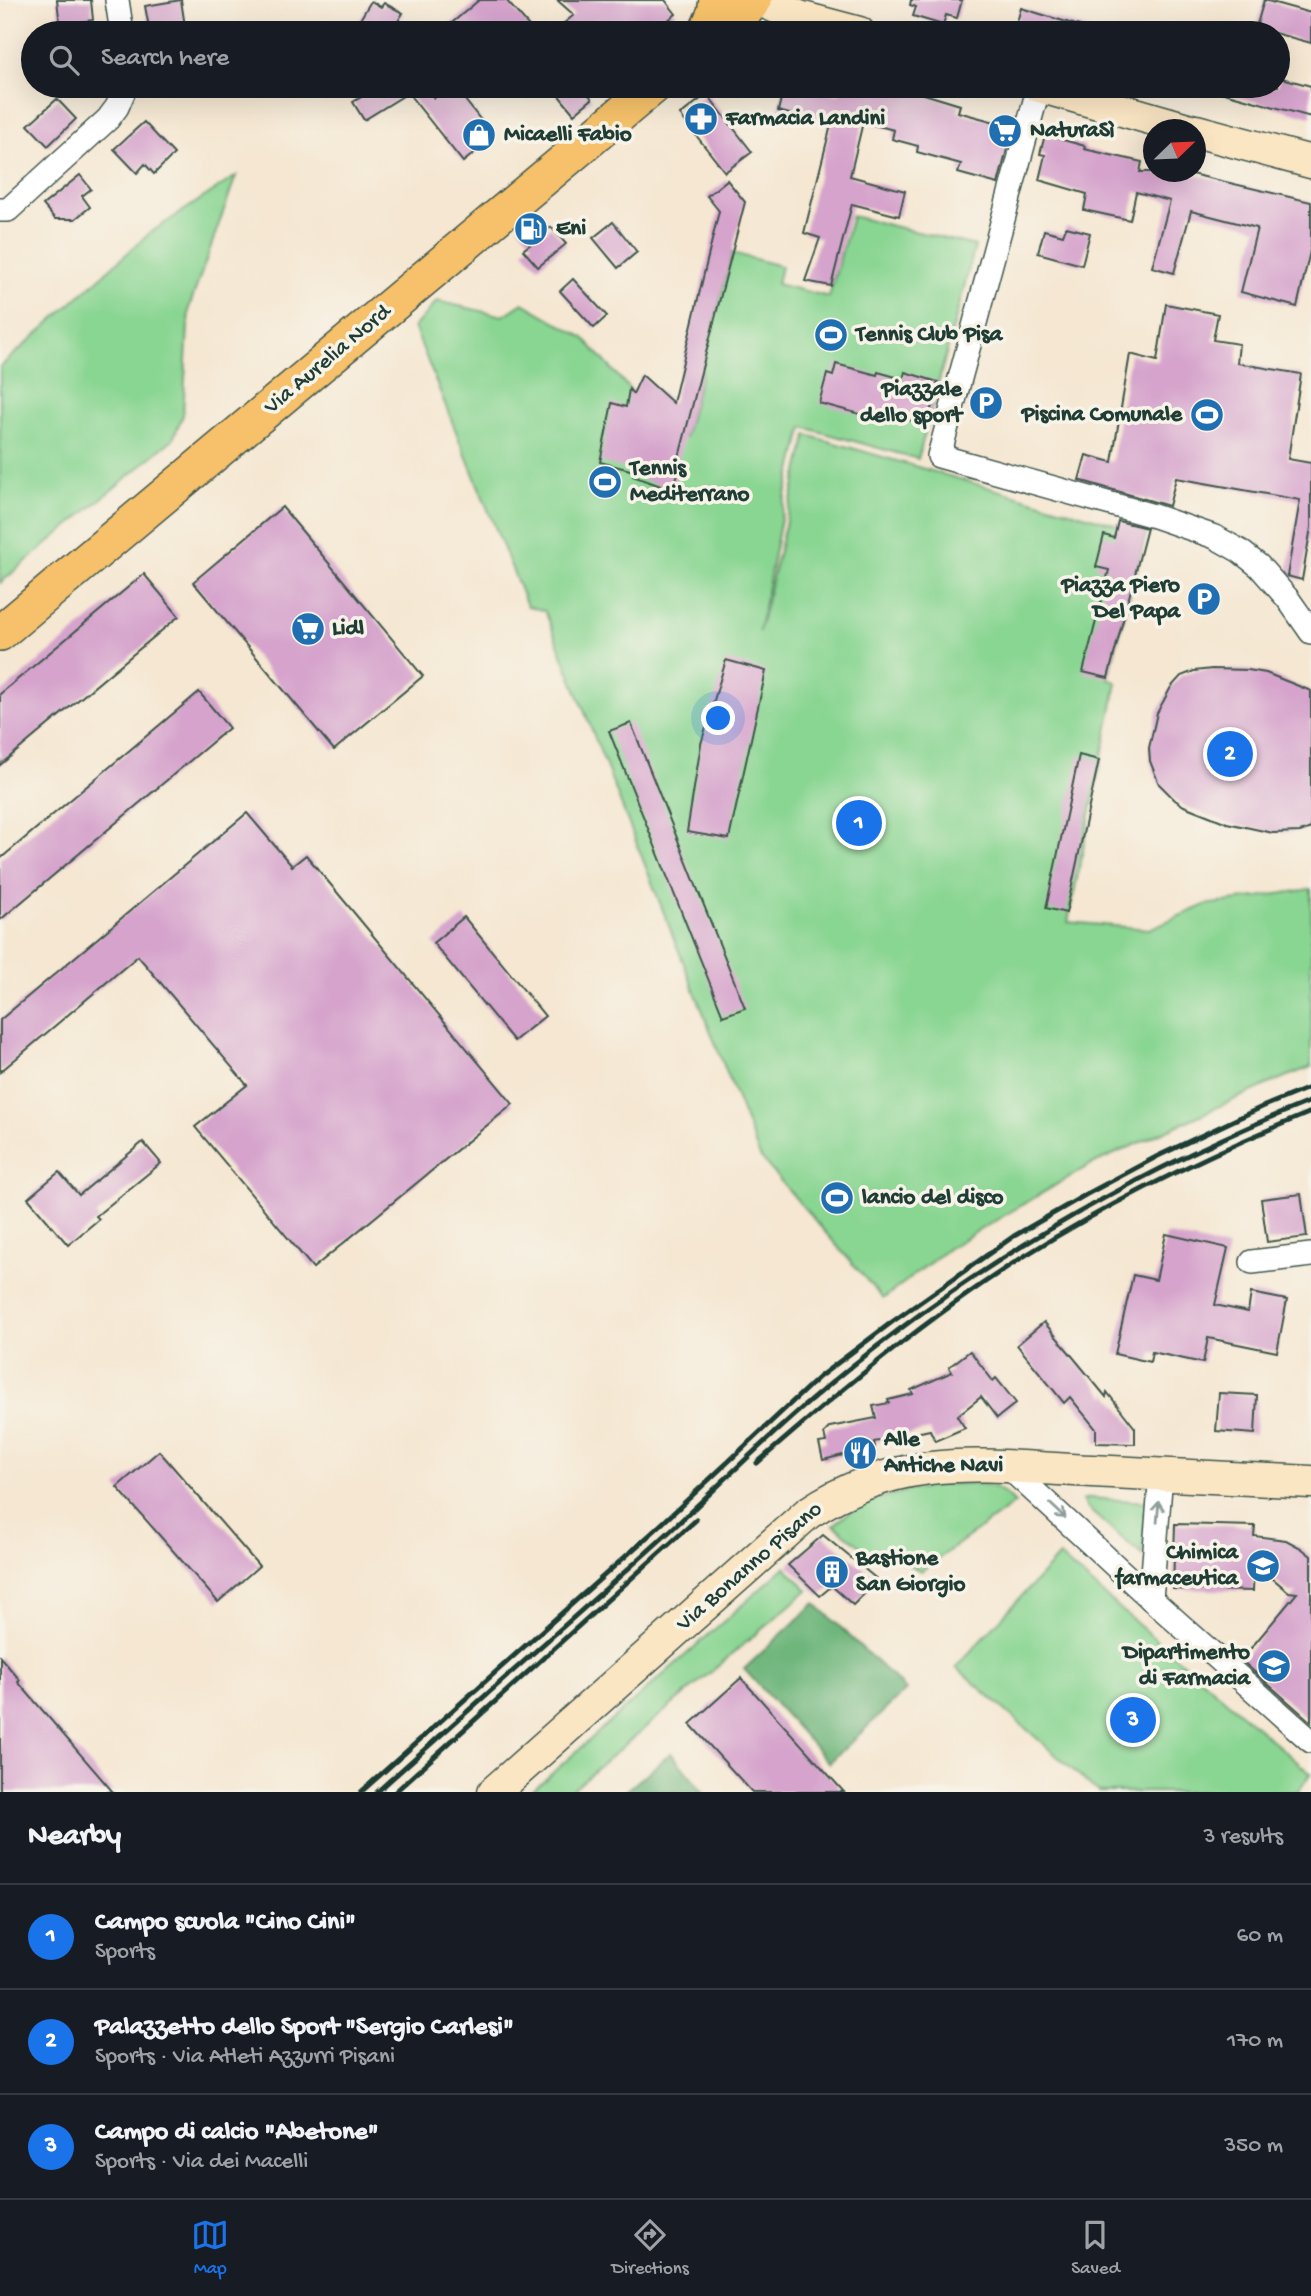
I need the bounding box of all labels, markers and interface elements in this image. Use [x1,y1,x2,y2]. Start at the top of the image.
search box [21,21,1290,98]
icon: search [45,41,83,79]
text: Search here [101,44,229,75]
pharmacy icon: Farmacia Landini [682,100,720,138]
place label: Farmacia Landini [725,106,885,133]
supermarket icon: NaturaSì [986,112,1024,150]
shop icon: Micaelli Fabio [460,116,498,154]
place label: NaturaSì [1030,118,1115,145]
north arrow [1143,119,1206,182]
place label: Micaelli Fabio [504,122,632,149]
fuel station icon: Eni [512,210,550,248]
place label: Eni [556,216,586,243]
street label: Via Aurelia Nord [258,298,398,422]
sports icon: Tennis Club Pisa [812,316,850,354]
place label: Tennis Club Pisa [854,322,1004,349]
place label: Piazzale dello sport [860,377,965,430]
parking icon: Piazzale dello sport [967,384,1005,422]
sports icon: Piscina Comunale [1188,396,1226,434]
place label: Piscina Comunale [1020,402,1183,429]
place label: Tennis Mediterrano [628,456,750,509]
sports icon: Tennis Mediterrano [586,463,624,501]
place label: Piazza Piero Del Papa [1059,573,1181,626]
parking icon: Piazza Piero Del Papa [1185,580,1223,618]
supermarket icon: Lidl [289,610,327,648]
place label: Lidl [332,616,364,643]
your location [701,701,735,735]
pin: 2 [1207,728,1253,780]
pin: 1 [836,797,882,849]
sports icon: lancio del disco [818,1179,856,1217]
place label: lancio del disco [861,1185,1004,1212]
place label: Alle Antiche Navi [883,1427,1003,1480]
restaurant icon: Alle Antiche Navi [841,1434,879,1472]
street label: Via Bonanno Pisano [671,1496,828,1638]
one-way arrow [1152,1501,1165,1524]
one-way arrow [1049,1503,1066,1520]
place label: Chimica farmaceutica [1114,1540,1239,1593]
place label: Bastione San Giorgio [855,1546,965,1599]
school or university icon: Chimica farmaceutica [1244,1547,1282,1585]
building icon: Bastione San Giorgio [813,1553,851,1591]
place label: Dipartimento di Farmacia [1121,1640,1251,1693]
school or university icon: Dipartimento di Farmacia [1255,1647,1293,1685]
pin: 3 [1110,1694,1156,1746]
text: Nearby [28,1820,121,1855]
text: 3 results [1203,1824,1283,1851]
text: Campo scuola "Cino Cini" [95,1908,356,1939]
text: 1 [46,1923,56,1950]
text: 60 m [1237,1923,1283,1950]
text: Sports [95,1939,155,1966]
text: Palazzetto dello Sport "Sergio Carlesi" [95,2013,514,2044]
text: 2 [45,2028,57,2055]
text: 170 m [1227,2028,1283,2055]
text: Sports · Via Atleti Azzurri Pisani [95,2044,395,2071]
text: Campo di calcio "Abetone" [95,2118,379,2149]
text: 3 [45,2133,57,2160]
text: 350 m [1224,2133,1283,2160]
text: Sports · Via dei Macelli [95,2149,308,2176]
tab: Map [191,2216,229,2281]
tab: Directions [612,2216,689,2281]
tab: Saved [1071,2216,1120,2281]

